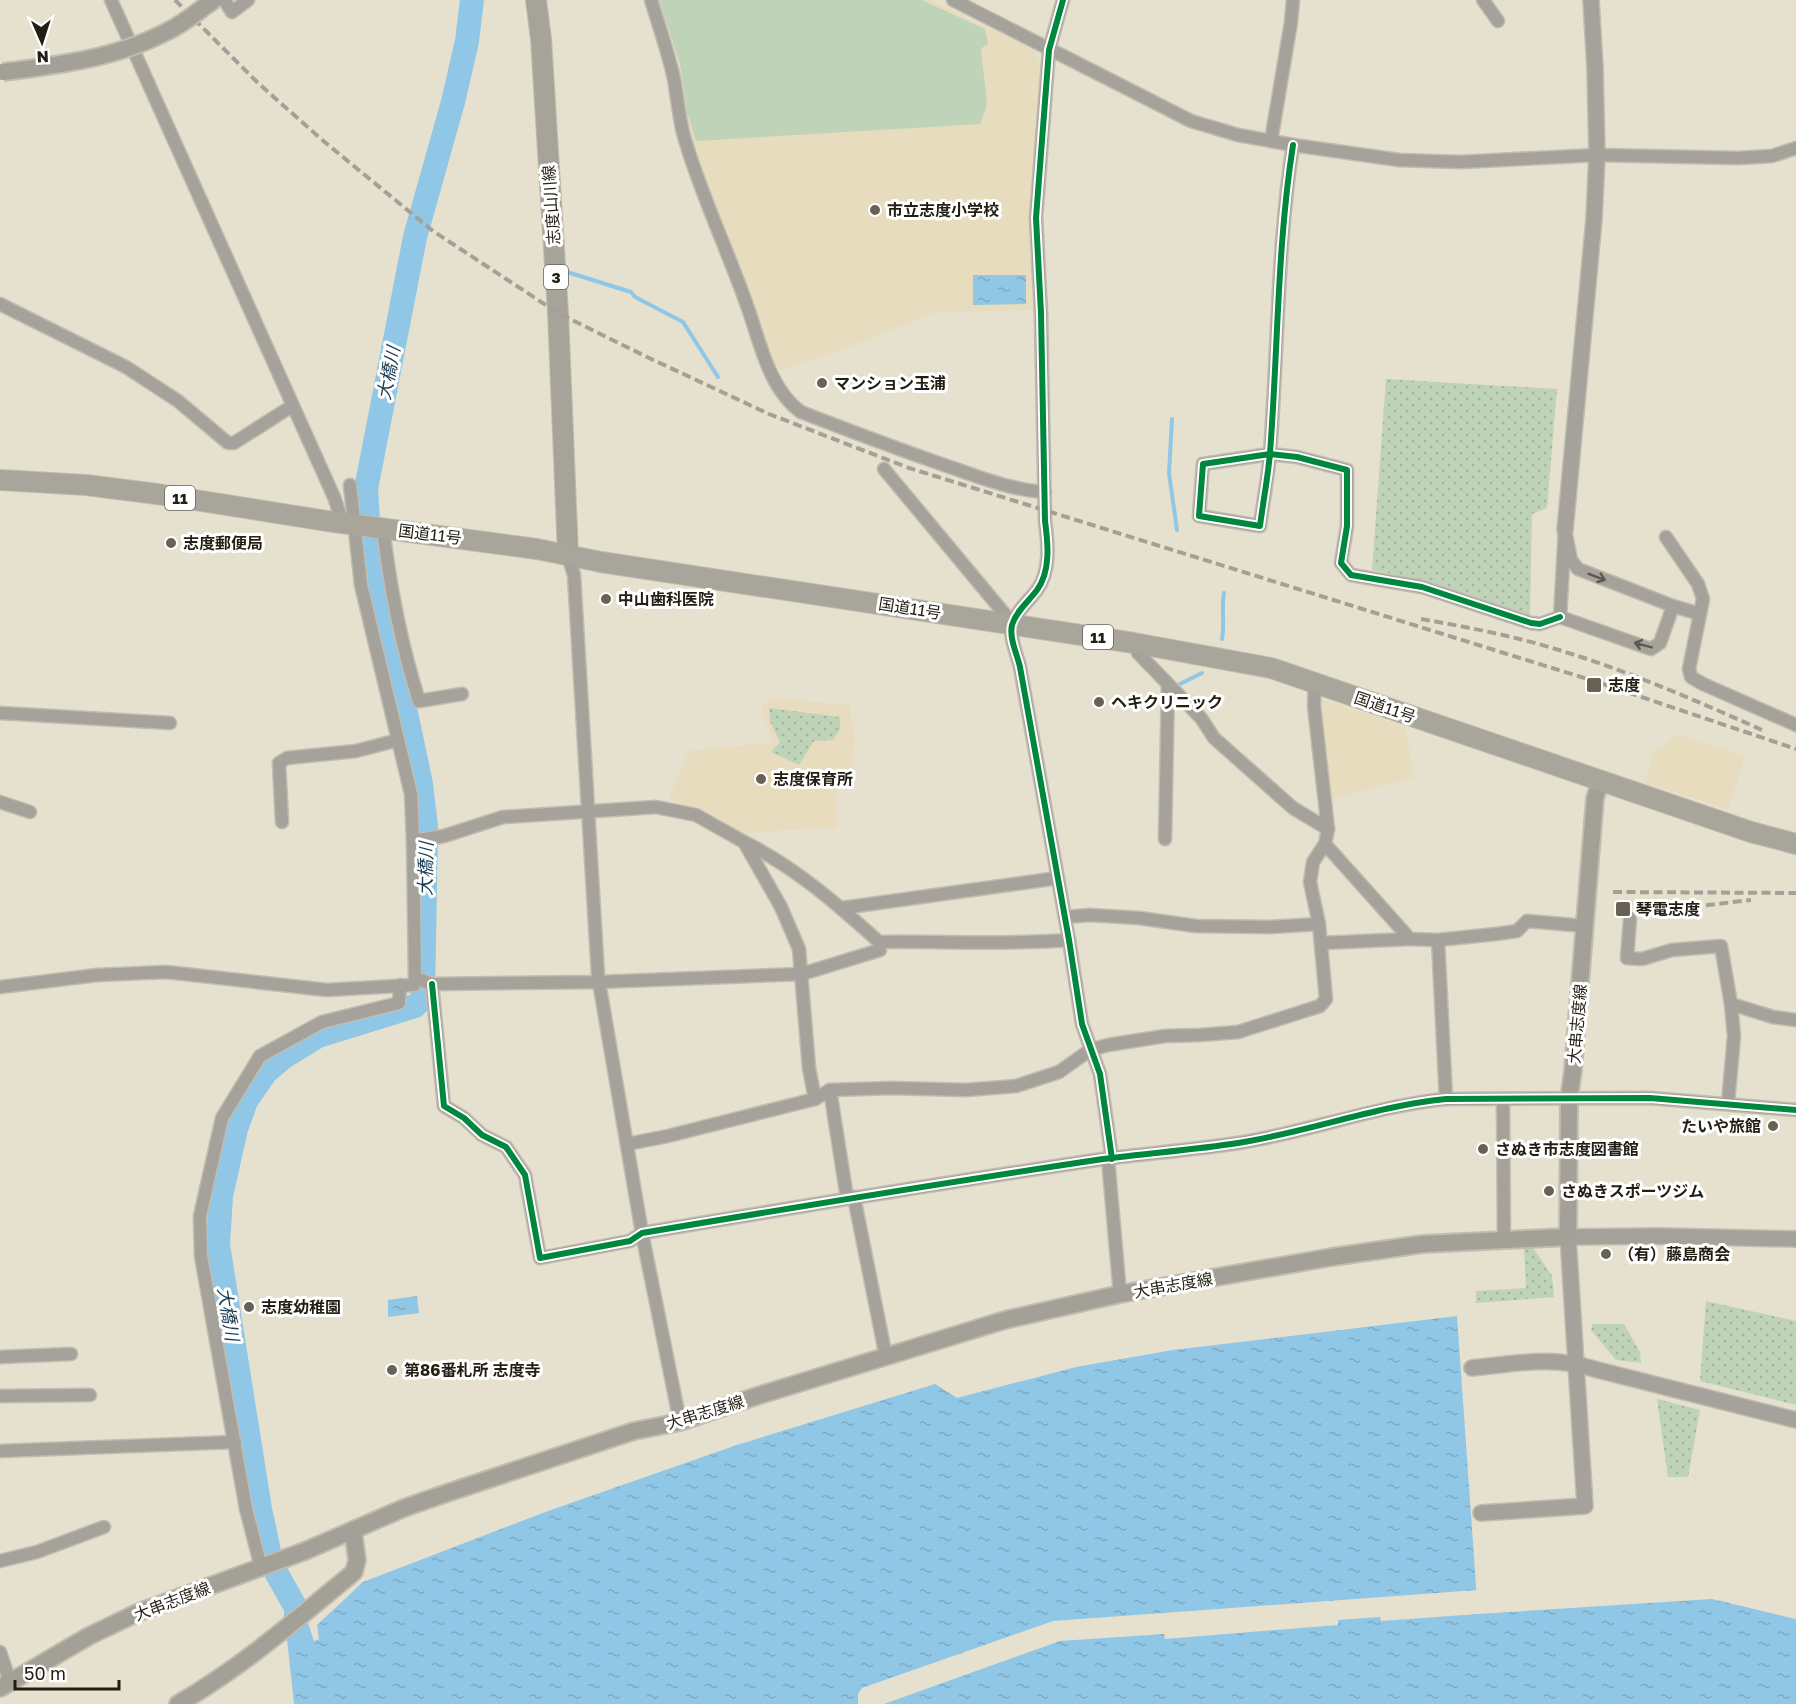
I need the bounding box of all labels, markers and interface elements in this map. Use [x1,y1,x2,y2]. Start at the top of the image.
north arrow [12,12,72,72]
text: N [36,47,49,67]
street label: 志度山川線 [538,164,564,246]
place label: 市立志度小学校 [887,200,999,220]
marker: 市立志度小学校 [868,203,882,217]
road number: 3 [544,265,568,289]
water label: 大橋川 [372,342,404,402]
place label: マンション玉浦 [834,373,946,393]
marker: マンション玉浦 [815,376,829,390]
road number: 11 [165,486,195,510]
street label: 国道11号 [397,520,463,548]
place label: 志度郵便局 [183,533,263,553]
marker: 志度郵便局 [164,536,178,550]
one-way arrow [1587,572,1606,583]
place label: 中山歯科医院 [618,589,714,609]
marker: 中山歯科医院 [599,592,613,606]
street label: 国道11号 [877,593,943,623]
road number: 11 [1083,625,1113,649]
one-way arrow [1634,638,1653,650]
place label: 志度 [1608,675,1640,695]
marker: 志度 [1585,676,1603,694]
street label: 国道11号 [1352,687,1418,727]
place label: ヘキクリニック [1111,692,1223,712]
marker: ヘキクリニック [1092,695,1106,709]
place label: 志度保育所 [773,769,853,789]
marker: 志度保育所 [754,772,768,786]
water label: 大橋川 [414,840,437,896]
place label: 琴電志度 [1636,899,1700,919]
marker: 琴電志度 [1614,900,1632,918]
street label: 大串志度線 [1564,983,1590,1065]
place label: たいや旅館 [1681,1116,1761,1136]
marker: たいや旅館 [1766,1119,1780,1133]
place label: さぬき市志度図書館 [1495,1139,1639,1159]
marker: さぬき市志度図書館 [1476,1142,1490,1156]
place label: さぬきスポーツジム [1561,1181,1704,1201]
marker: さぬきスポーツジム [1542,1184,1556,1198]
place label: （有）藤島商会 [1618,1244,1730,1264]
marker: （有）藤島商会 [1599,1247,1613,1261]
street label: 大串志度線 [1132,1268,1214,1302]
water label: 大橋川 [214,1286,244,1344]
place label: 志度幼稚園 [261,1297,341,1317]
marker: 志度幼稚園 [242,1300,256,1314]
place label: 第86番札所 志度寺 [404,1360,540,1380]
marker: 第86番札所 志度寺 [385,1363,399,1377]
street label: 大串志度線 [664,1391,746,1433]
street label: 大串志度線 [131,1577,213,1625]
scale bar [15,1653,118,1691]
text: 50 m [24,1662,66,1684]

